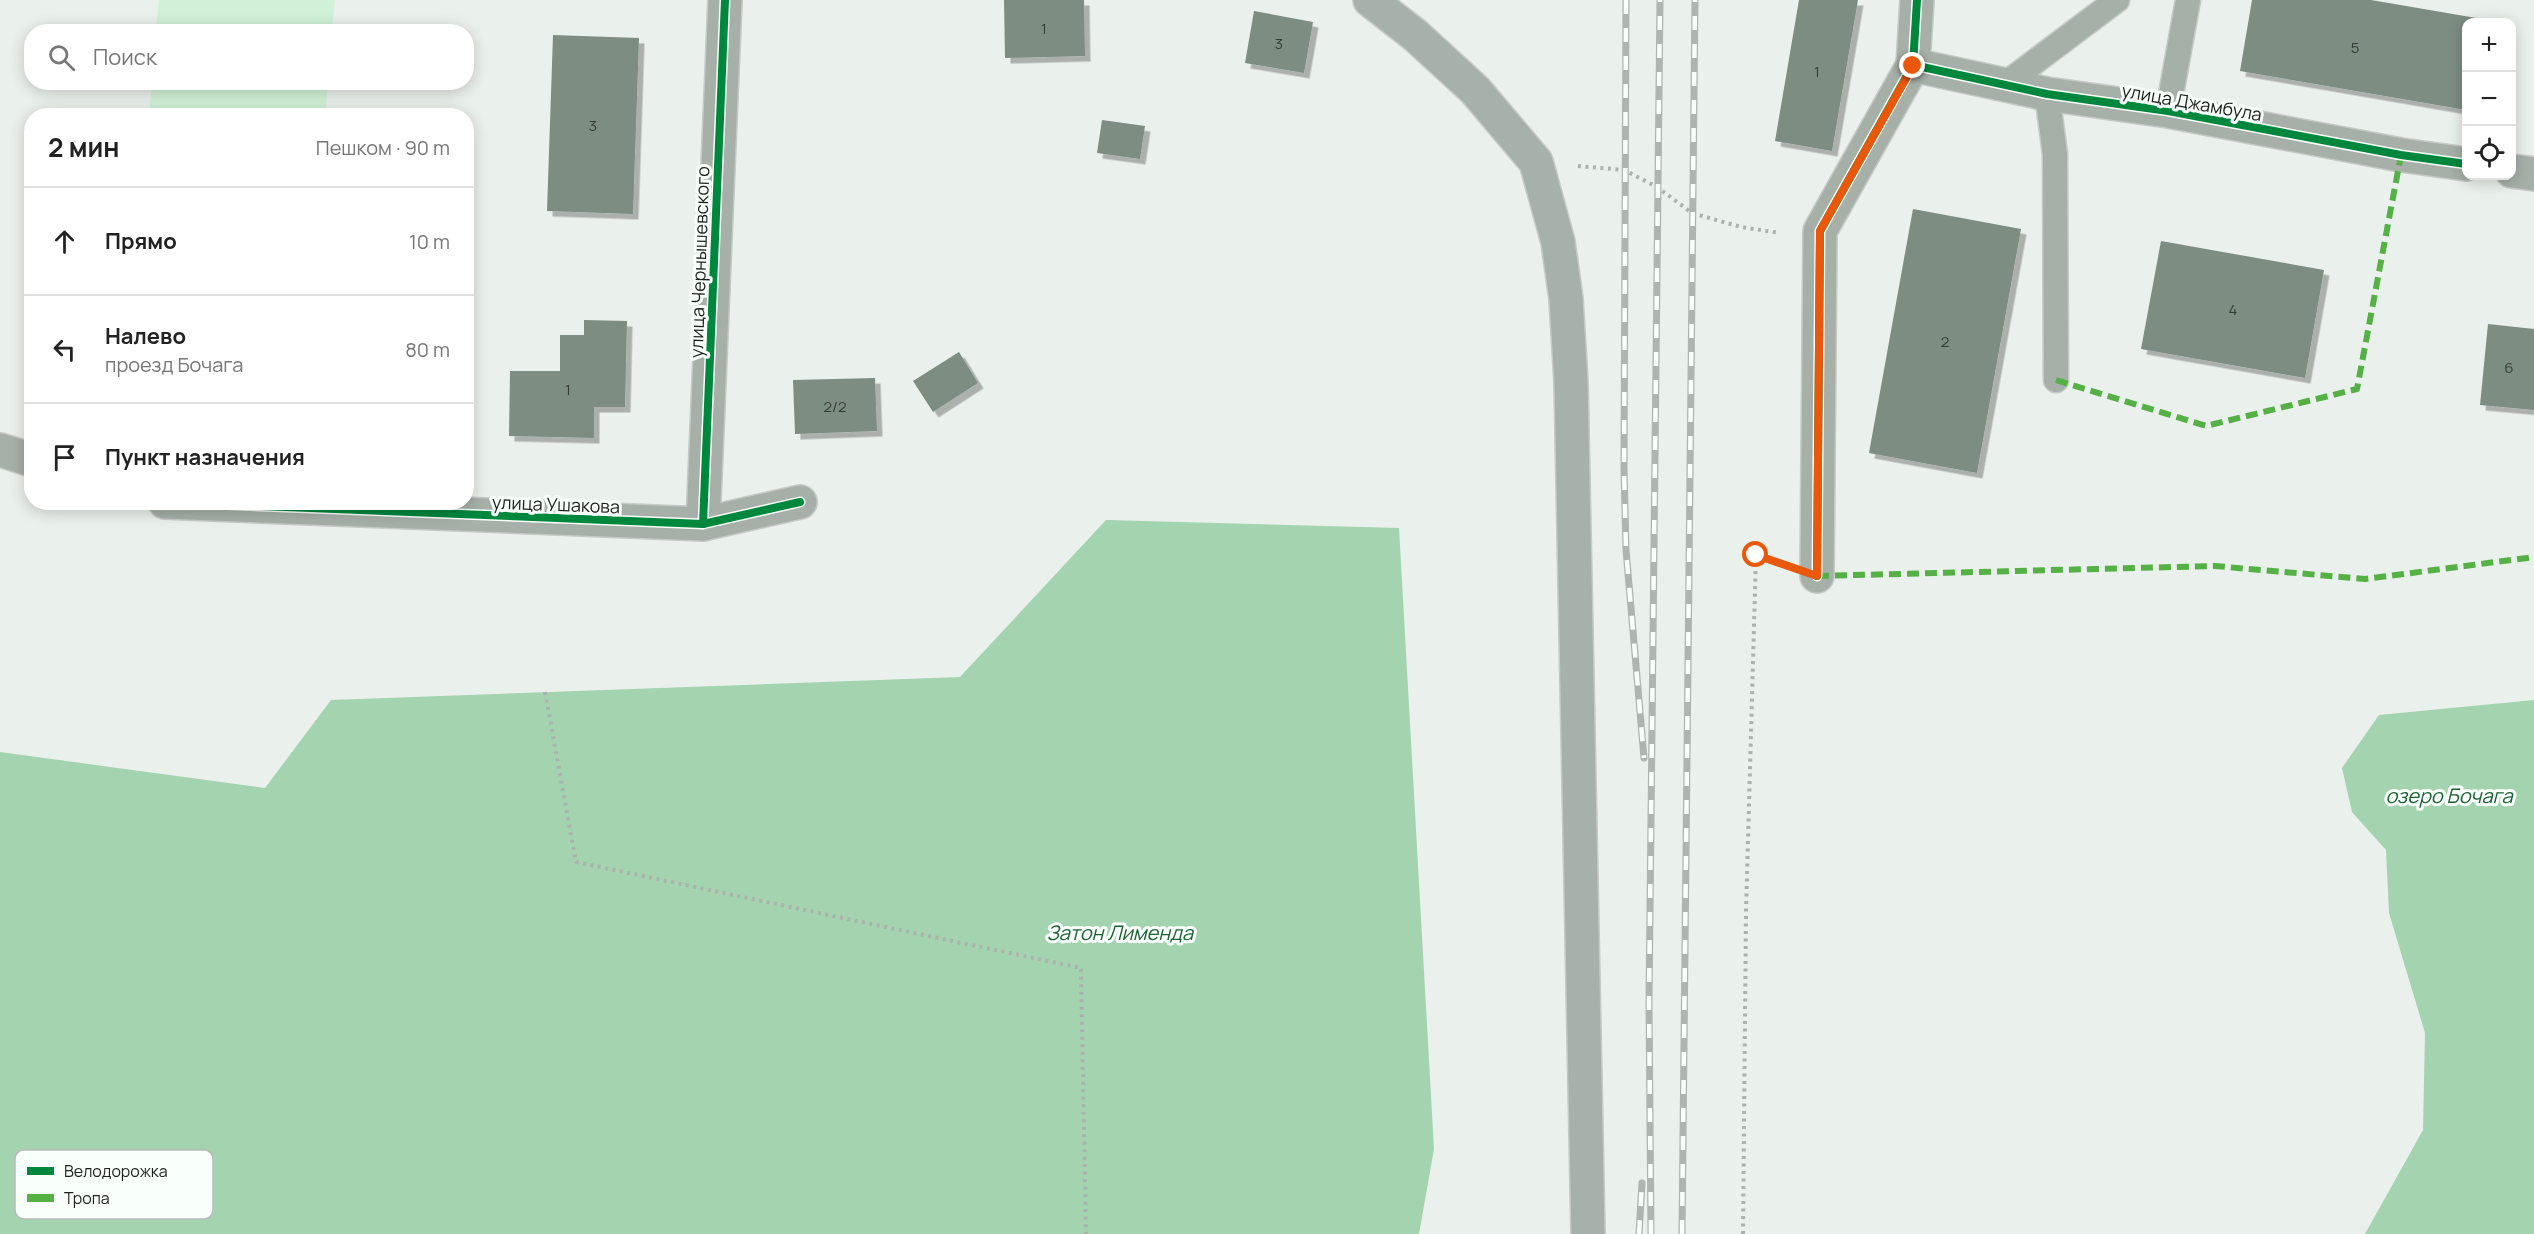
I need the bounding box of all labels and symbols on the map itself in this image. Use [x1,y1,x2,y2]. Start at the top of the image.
house number: 1 [1041,18,1047,39]
house number: 3 [1275,33,1283,54]
house number: 5 [2351,37,2359,58]
route end [1899,52,1925,78]
house number: 1 [1814,61,1820,82]
street label: улица Джамбула [2120,78,2264,126]
house number: 3 [589,115,597,136]
street label: улица Чернышевского [684,166,714,358]
house number: 4 [2229,299,2238,320]
house number: 2 [1941,331,1949,352]
house number: 6 [2504,357,2514,378]
house number: 1 [565,379,571,400]
house number: 2/2 [824,396,846,417]
street label: улица Ушакова [492,490,620,518]
route start [1742,541,1768,567]
water label: озеро Бочага [2385,782,2513,809]
water label: Затон Лименда [1047,919,1194,946]
legend [15,1150,213,1219]
text: Велодорожка [64,1160,168,1182]
text: Тропа [64,1187,110,1209]

